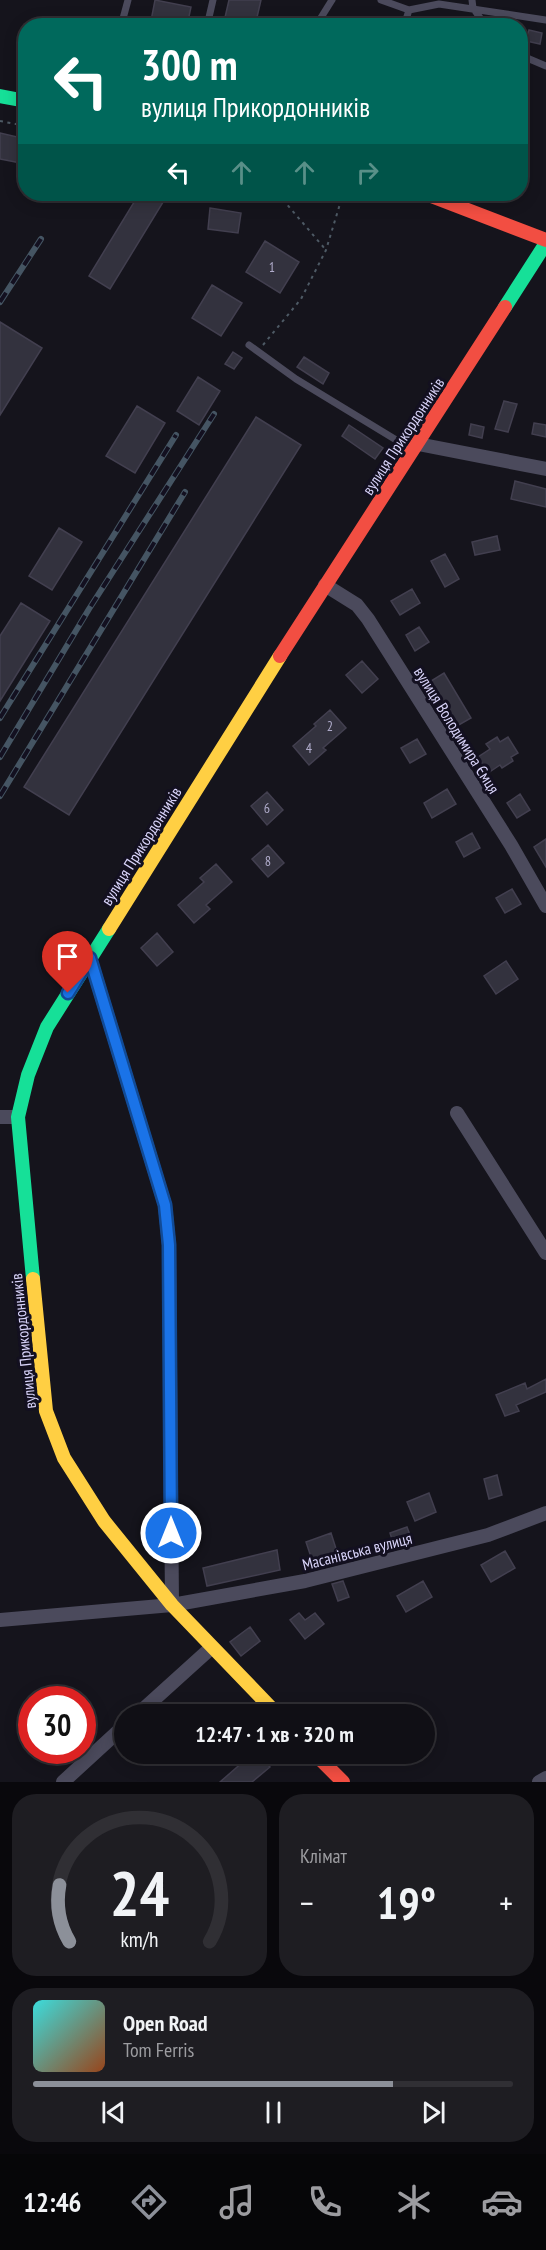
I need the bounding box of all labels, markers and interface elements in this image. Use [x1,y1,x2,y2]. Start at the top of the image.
text: 300 m [141,37,238,92]
icon: left [42,42,120,120]
text: вулиця Прикордонників [141,90,370,124]
icon: left [162,156,195,189]
icon: ahead [225,156,258,189]
icon: ahead [288,156,321,189]
icon: right [351,156,384,189]
house number: 1 [269,258,275,276]
street label: вулиця Прикордонників [358,374,448,498]
street label: вулиця Володимира Ємця [410,663,504,797]
house number: 2 [327,717,333,735]
house number: 4 [306,739,313,757]
street label: вулиця Прикордонників [97,783,185,909]
house number: 6 [264,799,270,817]
house number: 8 [265,852,271,870]
pin [42,931,93,993]
icon: arrive [51,940,84,973]
street label: вулиця Прикордонників [6,1272,40,1410]
position arrow [139,1501,203,1565]
street label: Масанівська вулиця [300,1528,414,1574]
speed limit sign: 30 [18,1686,96,1764]
text: 12:47 · 1 хв · 320 m [195,1720,354,1748]
text: Клімат [300,1843,347,1869]
text: 24 [110,1852,169,1933]
text: 19° [377,1873,436,1931]
text: − [300,1881,314,1924]
text: + [499,1881,513,1924]
text: km/h [120,1925,159,1953]
text: Open Road [123,2009,208,2037]
text: Tom Ferris [123,2037,194,2063]
icon: previous [97,2096,130,2129]
icon: pause [257,2096,290,2129]
icon: next [417,2096,450,2129]
icon: directions [128,2181,170,2223]
icon: music [216,2181,258,2223]
icon: phone [304,2181,346,2223]
icon: climate [393,2181,435,2223]
icon: car [481,2181,523,2223]
text: 12:46 [23,2185,82,2219]

